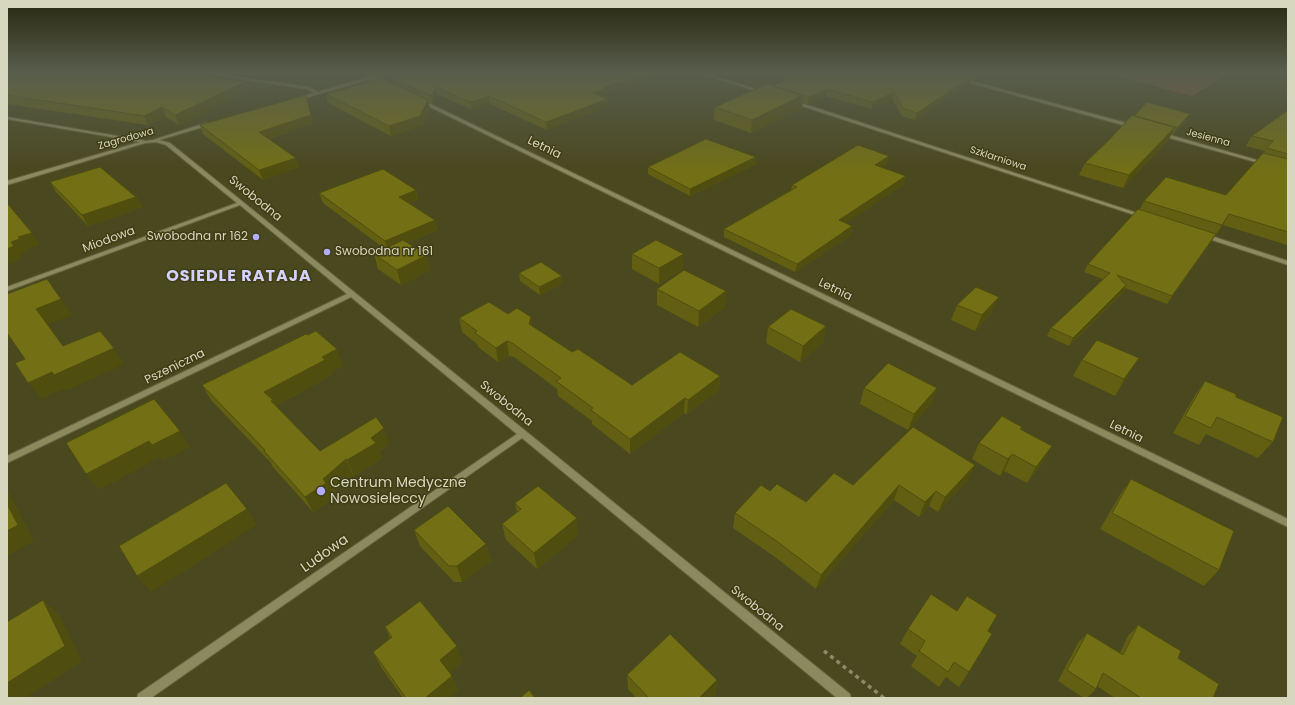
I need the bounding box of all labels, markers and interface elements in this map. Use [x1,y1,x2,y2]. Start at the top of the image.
street label: Zagrodowa [97,125,155,153]
street label: Jesienna [1185,126,1231,150]
street label: Letnia [525,134,563,162]
street label: Szklarniowa [968,144,1028,174]
street label: Swobodna [225,173,285,225]
street label: Miodowa [81,224,137,256]
place label: Swobodna nr 162 [147,230,248,244]
marker: Swobodna nr 162 [251,232,261,242]
place label: Swobodna nr 161 [335,245,433,259]
marker: Swobodna nr 161 [322,247,332,257]
district label: OSIEDLE RATAJA [166,267,312,287]
street label: Letnia [816,276,854,304]
street label: Pszeniczna [143,346,207,388]
street label: Swobodna [476,378,536,430]
street label: Letnia [1107,418,1145,446]
place label: Centrum Medyczne Nowosieleccy [330,475,466,508]
marker: Centrum Medyczne Nowosieleccy [315,485,327,497]
street label: Ludowa [298,532,352,576]
street label: Swobodna [727,583,787,635]

